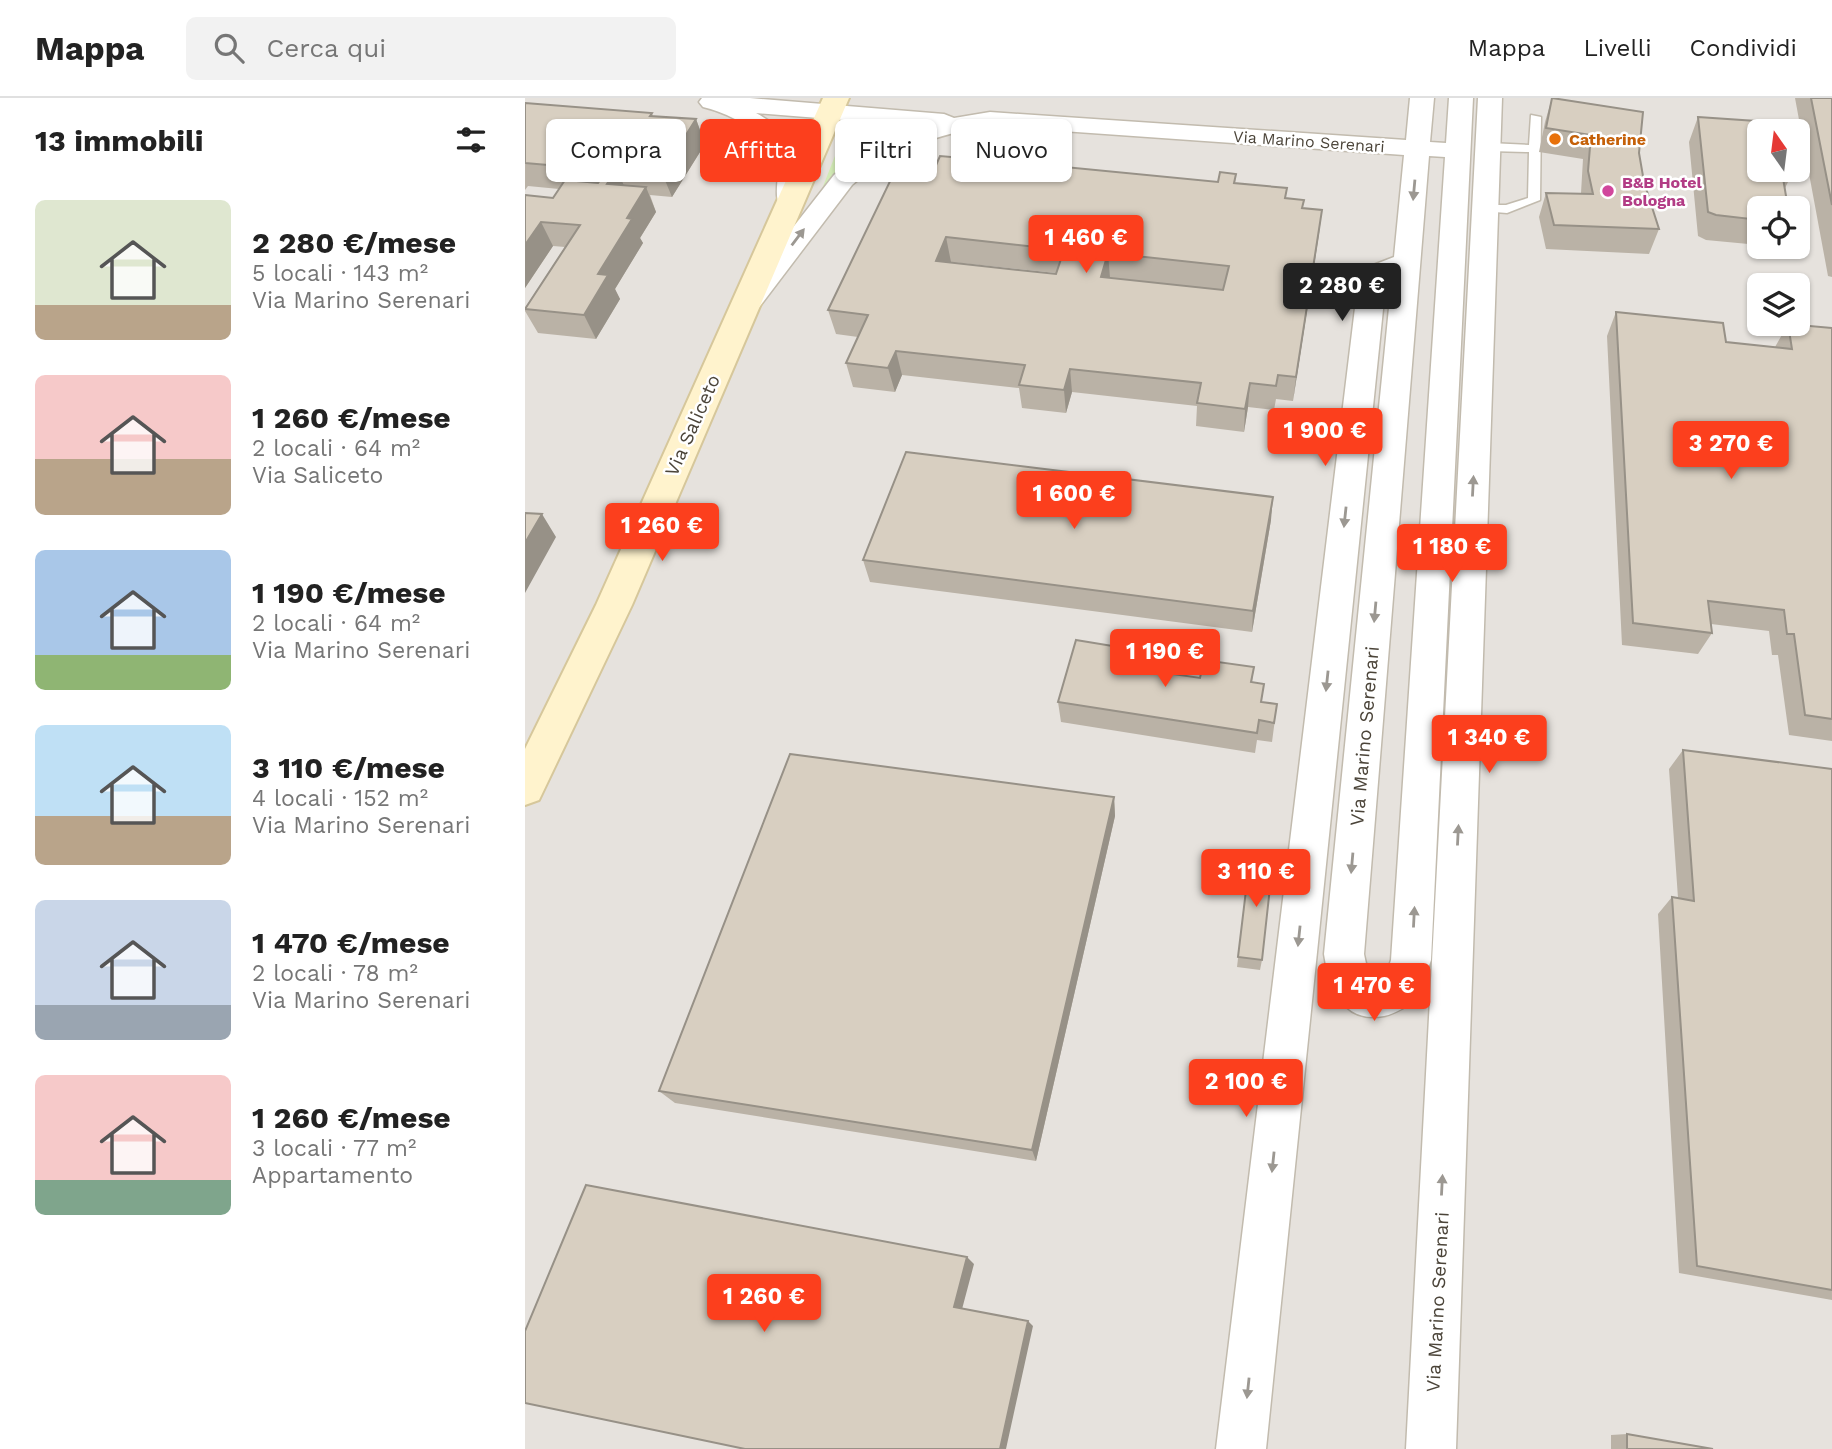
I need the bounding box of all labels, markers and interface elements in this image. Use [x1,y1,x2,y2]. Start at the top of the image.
search box [186,17,676,80]
text: Mappa [35,29,144,68]
icon: search [210,29,248,67]
text: Cerca qui [266,33,386,63]
text: Mappa [1468,34,1545,62]
text: Livelli [1583,34,1652,62]
text: Condividi [1690,34,1797,62]
chip: Compra [546,119,686,182]
chip: Affitta [700,119,821,182]
chip: Filtri [835,119,937,182]
chip: Nuovo [951,119,1072,182]
north arrow [1747,119,1809,182]
map controls [1747,119,1810,336]
icon: filters [452,121,490,159]
text: 13 immobili [35,123,204,158]
street label: Via Marino Serenari [1233,127,1385,156]
place label: Catherine [1569,130,1646,149]
marker: Catherine [1547,131,1563,147]
place label: B&B Hotel Bologna [1622,173,1702,210]
one-way arrow [1408,180,1419,202]
marker: B&B Hotel Bologna [1600,183,1616,199]
button: locate [1747,196,1810,259]
pin: 1 460 € [1021,216,1151,275]
text: 1 460 € [1044,224,1128,251]
text: 2 280 €/mese [252,225,456,260]
icon: home [91,228,175,312]
one-way arrow [791,228,805,246]
text: 5 locali · 143 m² [252,260,428,287]
pin: 2 280 € [1277,264,1407,323]
text: 2 280 € [1299,272,1385,299]
button: layers [1747,273,1810,336]
text: Via Marino Serenari [252,287,470,314]
street label: Via Saliceto [660,371,725,479]
text: 1 260 €/mese [252,400,451,435]
icon: home [91,403,175,487]
pin: 1 900 € [1260,408,1390,468]
text: 1 900 € [1283,417,1367,444]
pin: 3 270 € [1666,422,1796,481]
text: 3 270 € [1689,430,1773,457]
text: 2 locali · 64 m² [252,435,420,462]
text: Via Saliceto [252,462,383,489]
pin: 1 600 € [1009,472,1139,531]
one-way arrow [1468,474,1479,496]
text: 1 600 € [1032,480,1116,507]
pin: 1 260 € [597,504,727,563]
one-way arrow [1340,507,1351,529]
text: 1 260 € [621,512,703,539]
pin: 1 180 € [1387,524,1517,584]
text: 1 180 € [1413,533,1491,560]
text: 1 190 €/mese [252,575,446,610]
icon: home [91,578,175,662]
one-way arrow [1369,601,1380,623]
text: 2 locali · 64 m² [252,610,420,637]
pin: 1 190 € [1100,630,1230,689]
text: Via Marino Serenari [252,637,470,664]
text: 1 190 € [1126,638,1204,665]
street label: Via Marino Serenari [1345,645,1384,827]
one-way arrow [1321,670,1332,692]
pin: 1 340 € [1424,716,1554,775]
text: 1 340 € [1448,724,1530,751]
text: 3 110 €/mese [252,750,445,785]
icon: home [91,753,175,837]
text: 4 locali · 152 m² [252,785,428,812]
text: Via Marino Serenari [252,812,470,839]
one-way arrow [1452,824,1463,846]
pin: 3 110 € [1191,850,1321,909]
one-way arrow [1346,852,1357,874]
text: 3 110 € [1217,858,1295,885]
one-way arrow [1408,906,1419,928]
text: 1 470 €/mese [252,925,450,960]
one-way arrow [1293,925,1304,947]
icon: home [91,928,175,1012]
text: 2 locali · 78 m² [252,960,418,987]
pin: 1 470 € [1309,964,1439,1023]
text: 1 470 € [1333,972,1415,999]
text: Via Marino Serenari [252,987,470,1014]
pin: 2 100 € [1181,1060,1311,1119]
text: 2 100 € [1205,1068,1287,1095]
text: 1 260 €/mese [252,1100,451,1135]
icon: home [91,1103,175,1187]
text: 3 locali · 77 m² [252,1135,416,1162]
one-way arrow [1267,1151,1278,1173]
text: Appartamento [252,1162,413,1189]
one-way arrow [1437,1174,1448,1196]
street label: Via Marino Serenari [1421,1211,1454,1393]
pin: 1 260 € [699,1274,829,1334]
text: 1 260 € [723,1283,805,1310]
one-way arrow [1242,1378,1253,1400]

